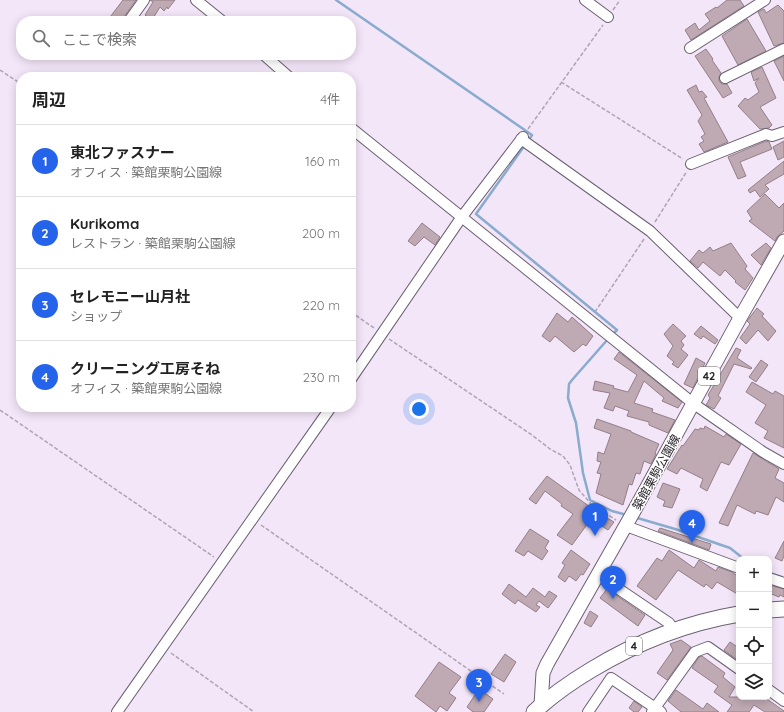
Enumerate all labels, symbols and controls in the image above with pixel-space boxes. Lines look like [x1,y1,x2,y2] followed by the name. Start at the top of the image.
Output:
[16,16,356,60] search box
[30,27,52,49] icon: search
[62,30,137,49] text: ここで検索
[32,89,66,110] text: 周辺
[320,91,340,107] text: 4件
[70,143,175,162] text: 東北ファスナー
[42,153,48,169] text: 1
[305,153,340,169] text: 160 m
[70,164,222,180] text: オフィス · 築館栗駒公園線
[70,214,139,233] text: Kurikoma
[41,225,49,241] text: 2
[302,225,340,241] text: 200 m
[70,235,236,251] text: レストラン · 築館栗駒公園線
[70,287,190,306] text: セレモニー山月社
[42,297,48,313] text: 3
[302,297,340,313] text: 220 m
[70,308,122,324] text: ショップ
[70,359,220,378] text: クリーニング工房そね
[698,367,720,385] road number: 42
[41,369,49,385] text: 4
[303,369,340,385] text: 230 m
[70,380,222,396] text: オフィス · 築館栗駒公園線
[409,399,429,419] your location
[629,432,683,512] street label: 築館栗駒公園線
[582,503,608,536] pin: 1
[679,510,705,543] pin: 4
[736,556,772,700] map controls
[736,556,772,592] button: +
[600,566,626,599] pin: 2
[736,592,772,628] button: −
[736,628,772,664] button: locate
[626,637,642,655] road number: 4
[736,664,772,700] button: layers
[466,669,492,702] pin: 3

